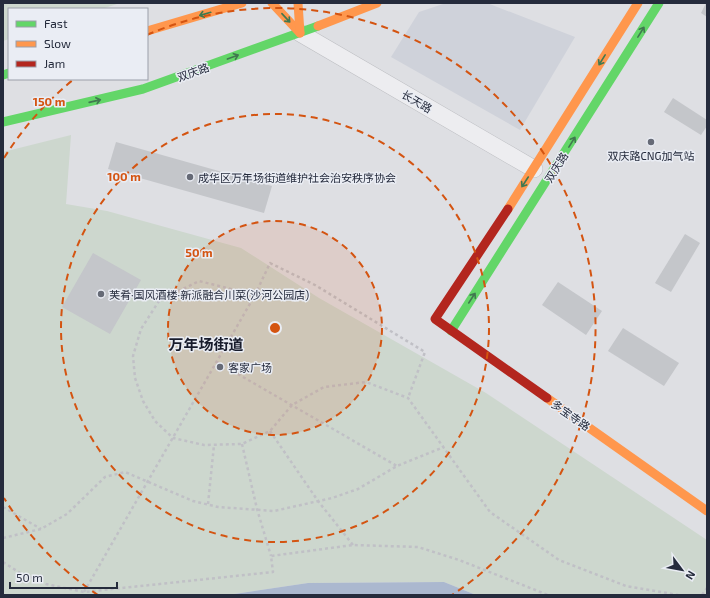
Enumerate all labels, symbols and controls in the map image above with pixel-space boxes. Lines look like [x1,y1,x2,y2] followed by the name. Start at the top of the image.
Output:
[8,8,148,80] legend
[199,11,212,18] one-way arrow
[281,13,290,23] one-way arrow
[44,16,68,30] text: Fast
[637,26,646,37] one-way arrow
[44,36,71,50] text: Slow
[226,53,238,61] one-way arrow
[598,54,606,65] one-way arrow
[44,56,65,70] text: Jam
[175,60,211,84] street label: 双庆路
[399,87,435,115] street label: 长天路
[33,94,65,108] text: 150 m
[89,96,102,104] one-way arrow
[568,136,576,147] one-way arrow
[646,137,656,147] marker: 双庆路CNG加气站
[608,149,694,162] place label: 双庆路CNG加气站
[542,150,570,184] street label: 双庆路
[107,169,141,183] text: 100 m
[198,171,396,184] place label: 成华区万年场街道维护社会治安秩序协会
[185,172,195,182] marker: 成华区万年场街道维护社会治安秩序协会
[521,176,529,187] one-way arrow
[185,245,213,259] text: 50 m
[109,288,309,301] place label: 芙肴·国风酒楼·新派融合川菜(沙河公园店)
[96,289,106,299] marker: 芙肴·国风酒楼·新派融合川菜(沙河公园店)
[468,293,476,304] one-way arrow
[268,321,282,335] centre of rings
[168,335,244,353] district label: 万年场街道
[228,361,272,374] place label: 客家广场
[215,362,225,372] marker: 客家广场
[549,397,593,433] street label: 多宝寺路
[662,550,702,590] north arrow
[10,564,117,590] scale bar
[683,569,699,582] text: N
[16,570,43,584] text: 50 m

